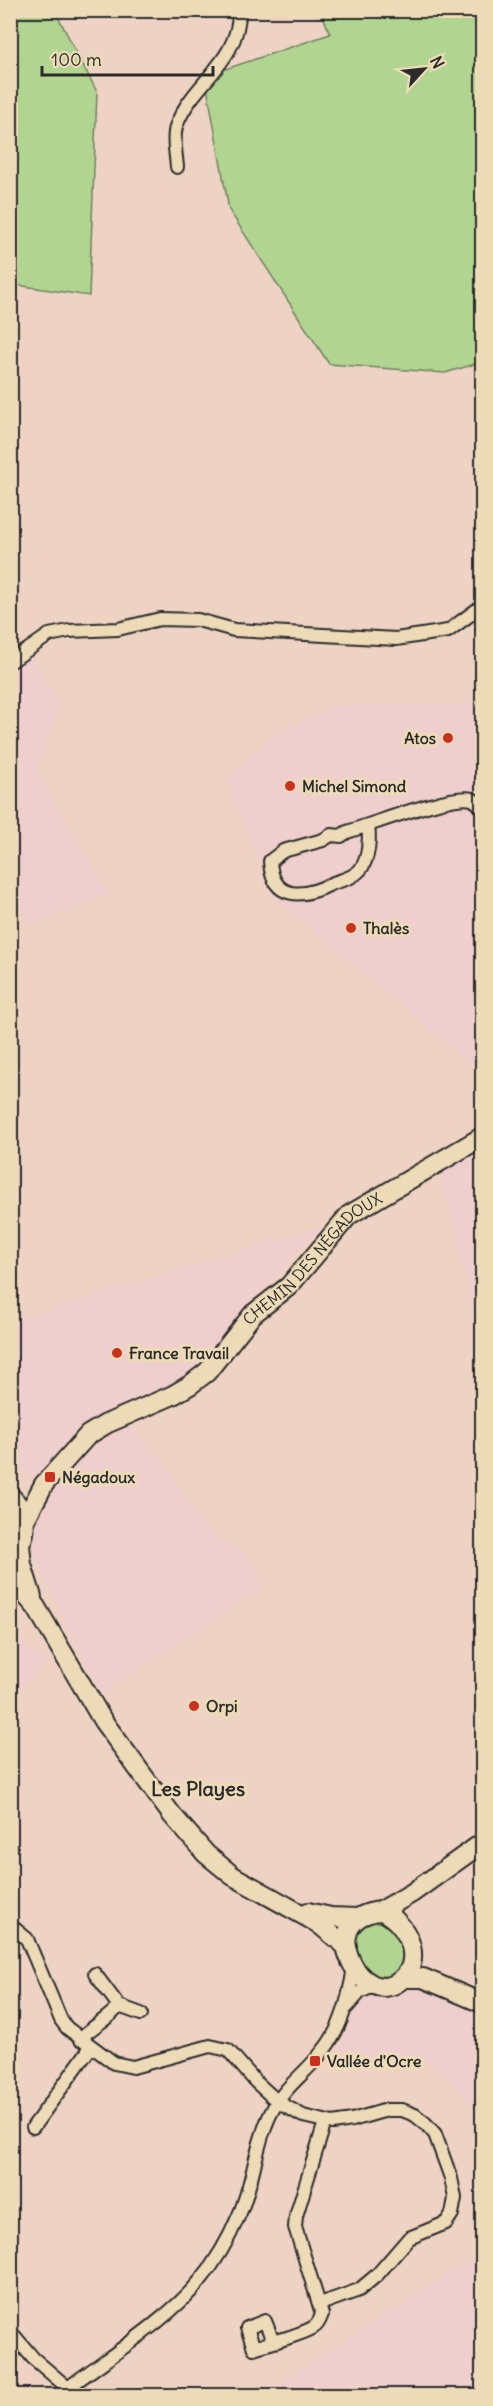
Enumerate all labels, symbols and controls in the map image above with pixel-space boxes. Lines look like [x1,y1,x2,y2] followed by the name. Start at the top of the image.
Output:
[42,39,213,77] scale bar
[394,39,454,99] north arrow
[51,48,102,71] text: 100 m
[426,53,449,72] text: N
[404,728,436,748] place label: Atos
[441,731,455,745] marker: Atos
[302,776,407,796] place label: Michel Simond
[283,779,297,793] marker: Michel Simond
[363,918,409,938] place label: Thalès
[344,921,358,935] marker: Thalès
[238,1188,386,1329] street label: CHEMIN DES NÉGADOUX
[129,1343,229,1363] place label: France Travail
[110,1346,124,1360] marker: France Travail
[62,1467,135,1488] place label: Négadoux
[43,1470,57,1484] marker: Négadoux
[206,1696,238,1717] place label: Orpi
[187,1699,201,1713] marker: Orpi
[151,1776,245,1801] district label: Les Playes
[327,2051,422,2071] place label: Vallée d'Ocre
[308,2054,322,2068] marker: Vallée d'Ocre

